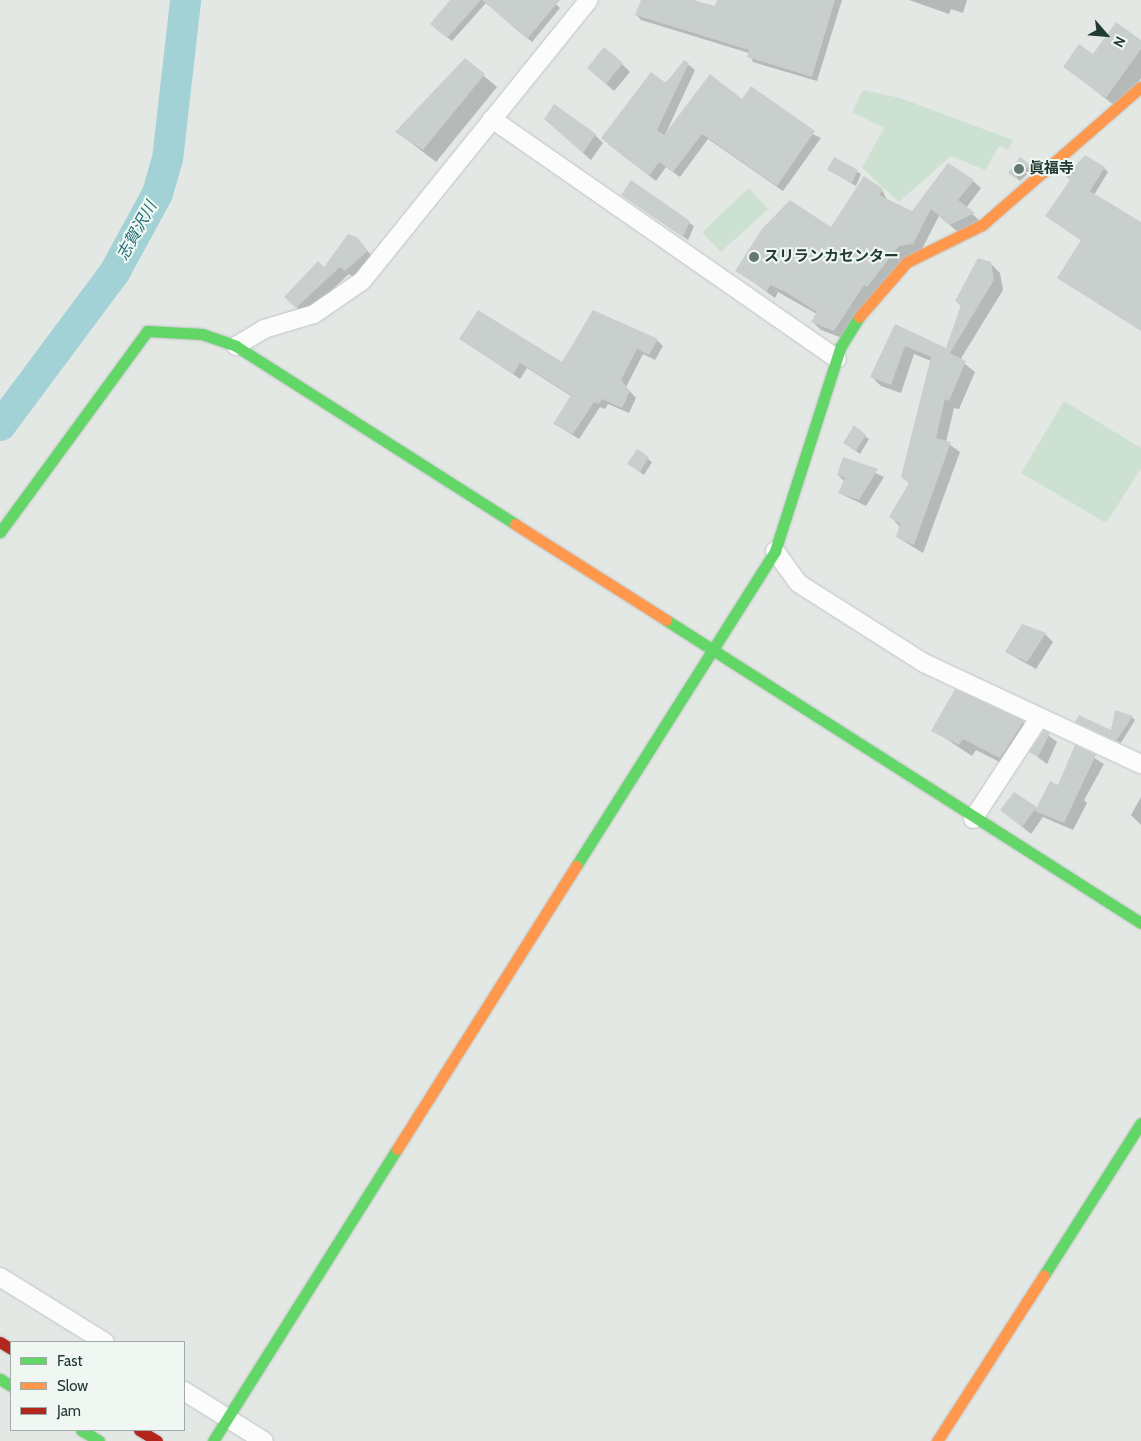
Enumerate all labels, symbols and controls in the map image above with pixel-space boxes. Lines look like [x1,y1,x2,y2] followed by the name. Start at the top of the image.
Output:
[1081,10,1131,60] north arrow
[1109,33,1130,50] text: N
[1029,160,1074,178] place label: 眞福寺
[1013,163,1025,175] marker: 眞福寺
[113,198,161,264] water label: 志賀沢川
[764,248,899,266] place label: スリランカセンター
[748,251,760,263] marker: スリランカセンター
[10,1341,185,1431] legend
[57,1352,82,1370] text: Fast
[57,1377,88,1395] text: Slow
[57,1402,81,1420] text: Jam

